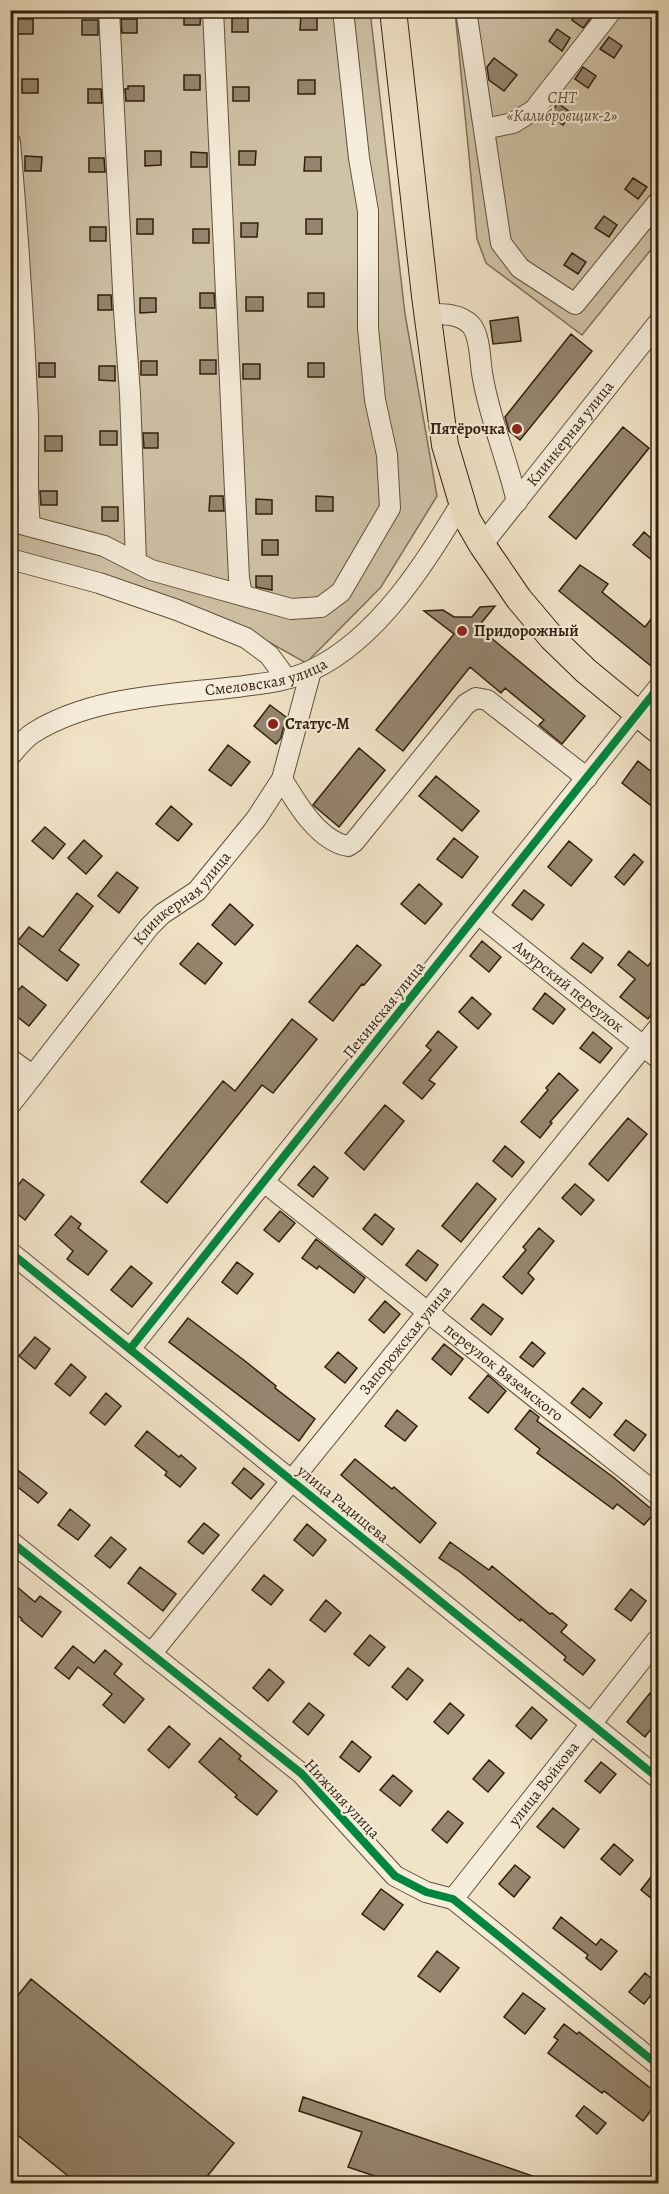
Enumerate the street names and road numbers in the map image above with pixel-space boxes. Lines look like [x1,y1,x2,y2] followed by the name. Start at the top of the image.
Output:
[522,376,619,491] street label: Клинкерная улица
[204,653,332,701] street label: Смеловская улица
[128,846,237,950] street label: Клинкерная улица
[508,935,629,1038] street label: Амурский переулок
[338,956,430,1063] street label: Пекинская улица
[354,1280,457,1399] street label: Запорожская улица
[439,1318,568,1427] street label: переулок Вяземского
[292,1459,394,1548] street label: улица Радищева
[503,1736,585,1831] street label: улица Войкова
[299,1754,385,1844] street label: Нижняя улица

